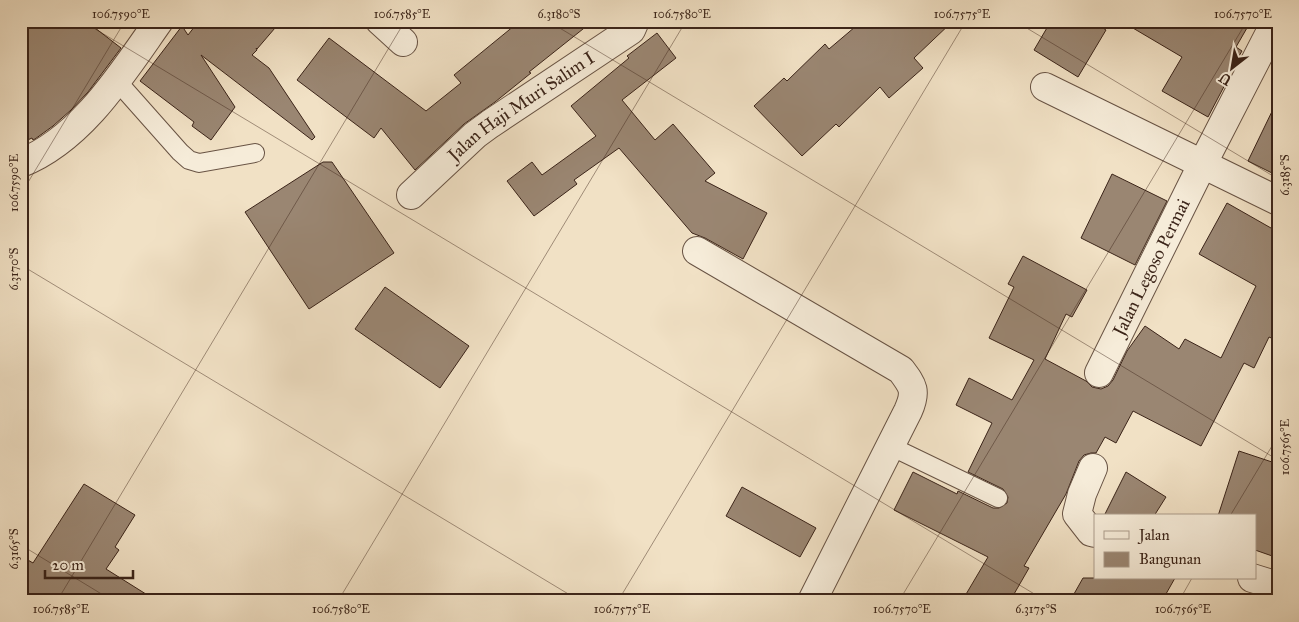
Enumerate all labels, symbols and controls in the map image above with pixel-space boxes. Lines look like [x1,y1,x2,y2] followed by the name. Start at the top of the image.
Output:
[92,7,150,21] text: 106.7590°E
[374,7,431,21] text: 106.7585°E
[538,7,580,21] text: 6.3180°S
[653,7,711,21] text: 106.7580°E
[934,7,991,21] text: 106.7575°E
[1214,7,1272,21] text: 106.7570°E
[1206,42,1256,92] north arrow
[442,46,599,168] street label: Jalan Haji Muri Salim I
[1216,68,1235,89] text: U
[7,154,21,212] text: 106.7590°E
[1278,154,1292,196] text: 6.3185°S
[1107,195,1195,342] street label: Jalan Legoso Permai
[7,247,21,290] text: 6.3170°S
[1278,418,1292,475] text: 106.7565°E
[1094,514,1256,580] legend
[1137,526,1170,545] text: Jalan
[7,528,21,570] text: 6.3165°S
[45,547,132,579] scale bar
[1139,550,1201,568] text: Bangunan
[52,556,84,574] text: 20 m
[33,602,90,616] text: 106.7585°E
[312,602,370,616] text: 106.7580°E
[594,602,651,616] text: 106.7575°E
[873,602,931,616] text: 106.7570°E
[1015,602,1057,616] text: 6.3175°S
[1155,602,1212,616] text: 106.7565°E

